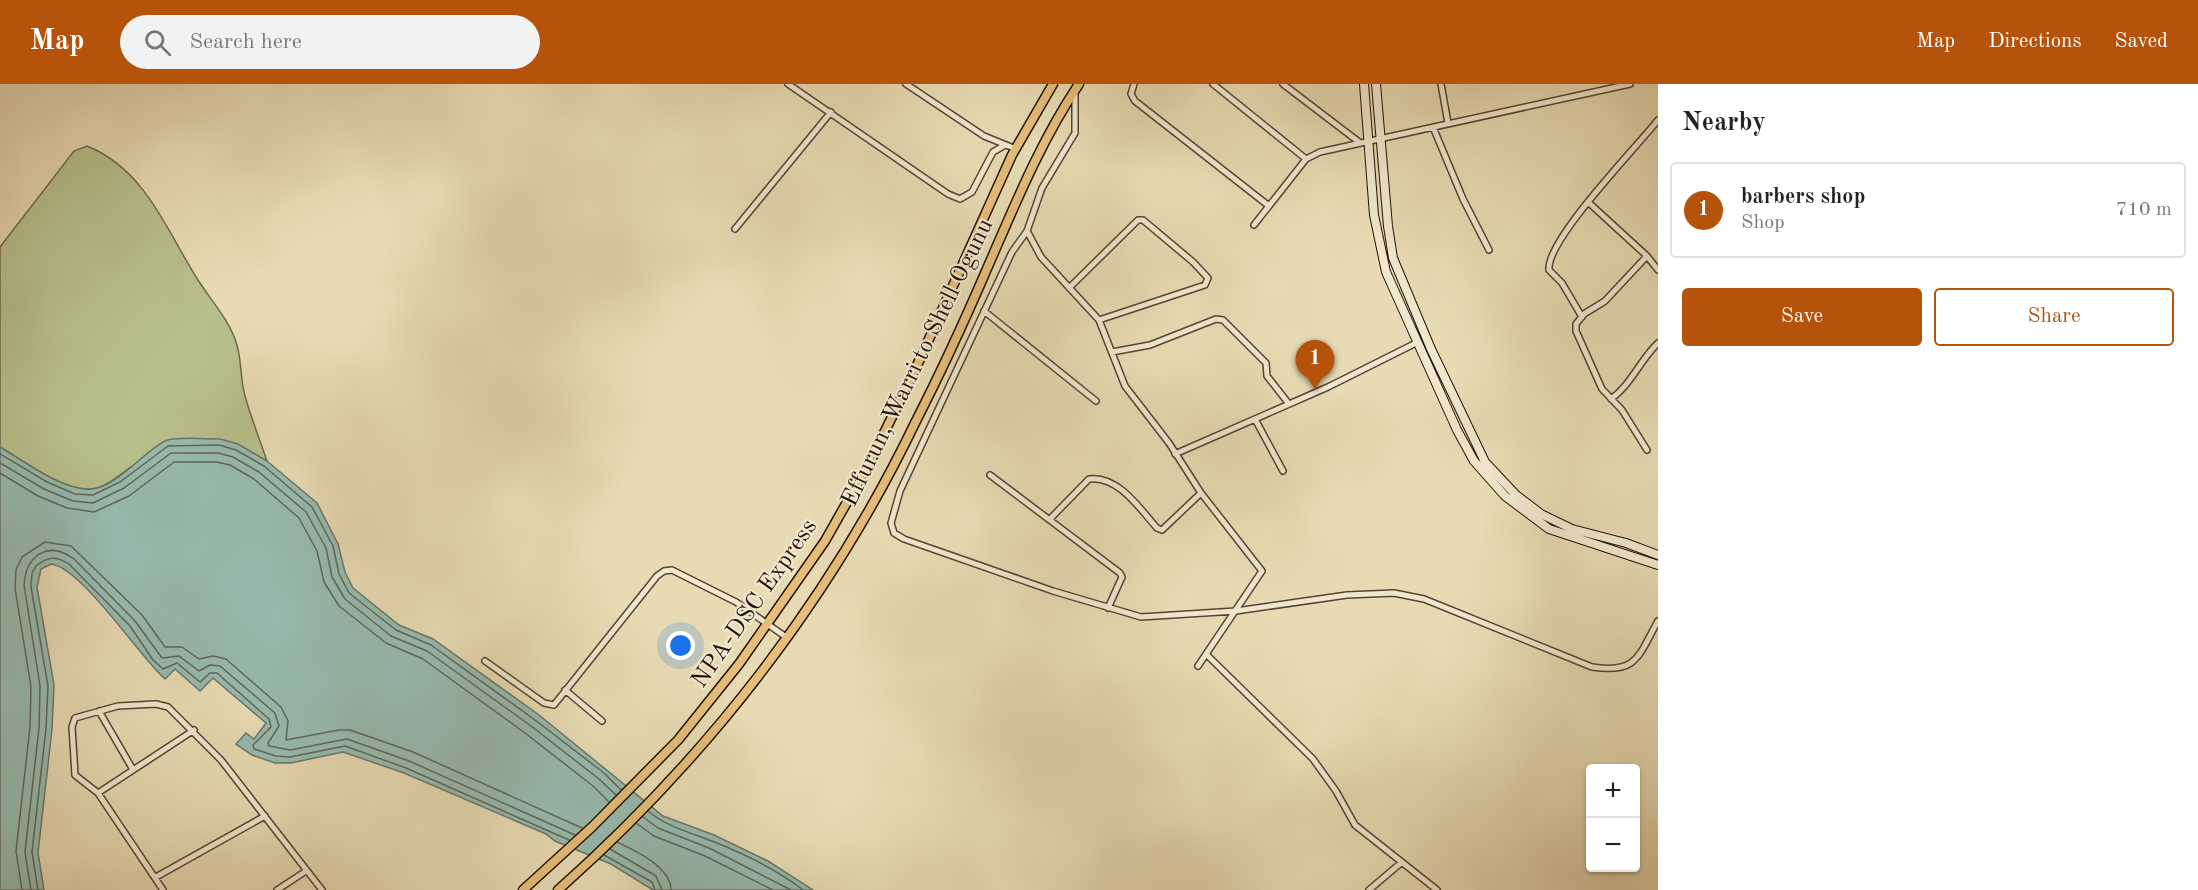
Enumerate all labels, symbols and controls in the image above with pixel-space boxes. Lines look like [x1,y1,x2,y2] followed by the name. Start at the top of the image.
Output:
[120,15,540,69] search box
[141,26,174,59] icon: search
[30,28,84,56] text: Map
[189,31,302,53] text: Search here
[1916,31,1955,52] text: Map
[1988,31,2082,52] text: Directions
[2115,31,2168,52] text: Saved
[1682,110,1766,136] text: Nearby
[1741,186,1865,208] text: barbers shop
[1698,200,1709,220] text: 1
[2116,200,2172,220] text: 710 m
[1741,213,1785,233] text: Shop
[838,215,998,511] street label: Effurun, Warri to Shell Ogunu
[1682,288,1922,346] button: Save
[1934,288,2174,346] button: Share
[1296,340,1334,390] pin: 1
[688,515,822,693] street label: NPA-DSC Express
[666,631,695,660] your location
[1586,764,1640,872] map controls
[1586,764,1640,818] button: +
[1586,818,1640,872] button: −

